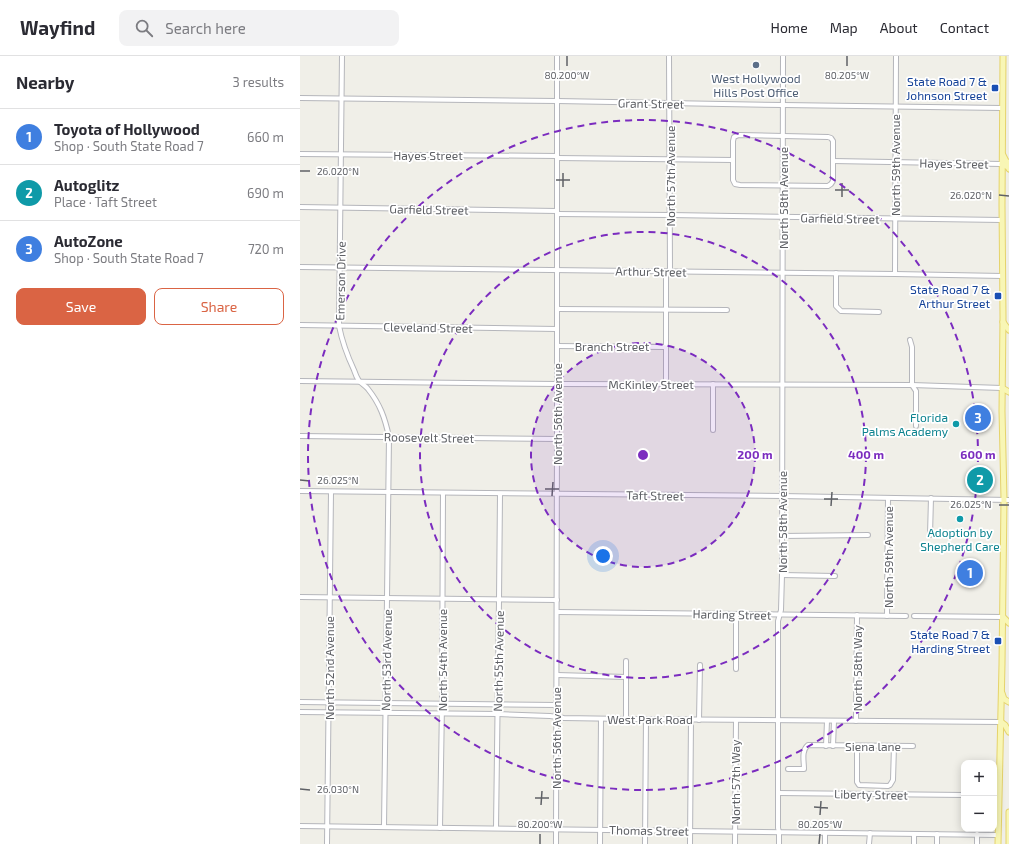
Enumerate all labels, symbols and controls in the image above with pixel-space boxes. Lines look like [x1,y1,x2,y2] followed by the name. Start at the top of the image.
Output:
[119,10,399,46] search box
[20,16,95,39] text: Wayfind
[133,17,155,39] icon: search
[165,19,246,37] text: Search here
[771,19,808,36] text: Home
[830,19,858,36] text: Map
[880,19,918,36] text: About
[940,19,989,36] text: Contact
[751,60,761,70] marker: West Hollywood Hills Post Office
[544,69,590,81] text: 80.200°W
[825,69,870,81] text: 80.205°W
[711,71,801,99] place label: West Hollywood Hills Post Office
[16,72,74,92] text: Nearby
[233,74,284,90] text: 3 results
[906,74,987,102] place label: State Road 7 & Johnson Street
[990,83,1000,93] marker: State Road 7 & Johnson Street
[618,95,685,111] street label: Grant Street
[888,114,902,216] street label: North 59th Avenue
[54,120,200,138] text: Toyota of Hollywood
[663,125,677,227] street label: North 57th Avenue
[26,129,32,145] text: 1
[247,129,284,145] text: 660 m
[54,138,204,154] text: Shop · South State Road 7
[776,147,790,249] street label: North 58th Avenue
[393,148,463,162] street label: Hayes Street
[919,155,989,171] street label: Hayes Street
[317,165,359,177] text: 26.020°N
[54,176,120,194] text: Autoglitz
[25,185,33,201] text: 2
[247,185,284,201] text: 690 m
[950,189,992,201] text: 26.020°N
[54,194,157,210] text: Place · Taft Street
[389,201,469,217] street label: Garfield Street
[800,210,880,226] street label: Garfield Street
[54,232,123,250] text: AutoZone
[25,241,33,257] text: 3
[248,241,284,257] text: 720 m
[332,241,348,321] street label: Emerson Drive
[54,250,204,266] text: Shop · South State Road 7
[615,263,687,279] street label: Arthur Street
[910,282,990,310] place label: State Road 7 & Arthur Street
[16,288,146,325] button: Save
[154,288,284,325] button: Share
[993,291,1003,301] marker: State Road 7 & Arthur Street
[383,319,473,335] street label: Cleveland Street
[575,339,650,353] street label: Branch Street
[550,363,564,465] street label: North 56th Avenue
[608,377,694,391] street label: McKinley Street
[965,403,991,433] pin: 3
[862,410,949,438] place label: Florida Palms Academy
[951,419,961,429] marker: Florida Palms Academy
[384,429,475,445] street label: Roosevelt Street
[737,447,773,461] text: 200 m
[848,447,884,461] text: 400 m
[960,447,996,461] text: 600 m
[636,448,650,462] centre of rings
[967,465,993,495] pin: 2
[775,471,789,573] street label: North 58th Avenue
[317,474,359,486] text: 26.025°N
[626,487,684,503] street label: Taft Street
[950,498,992,510] text: 26.025°N
[881,506,895,608] street label: North 59th Avenue
[955,514,965,524] marker: Adoption by Shepherd Care
[920,525,1000,553] place label: Adoption by Shepherd Care
[593,546,613,566] your location
[957,558,983,588] pin: 1
[692,606,772,622] street label: Harding Street
[378,609,394,711] street label: North 53rd Avenue
[435,609,449,711] street label: North 54th Avenue
[490,610,506,712] street label: North 55th Avenue
[322,616,336,720] street label: North 52nd Avenue
[850,624,864,711] street label: North 58th Way
[910,627,990,655] place label: State Road 7 & Harding Street
[993,636,1003,646] marker: State Road 7 & Harding Street
[549,687,563,789] street label: North 56th Avenue
[607,712,693,726] street label: West Park Road
[728,739,742,825] street label: North 57th Way
[845,739,901,753] street label: Siena lane
[961,760,997,832] map controls
[961,760,997,796] button: +
[317,783,359,795] text: 26.030°N
[834,786,909,802] street label: Liberty Street
[961,796,997,832] button: −
[517,818,563,830] text: 80.200°W
[798,818,843,830] text: 80.205°W
[609,822,690,838] street label: Thomas Street

